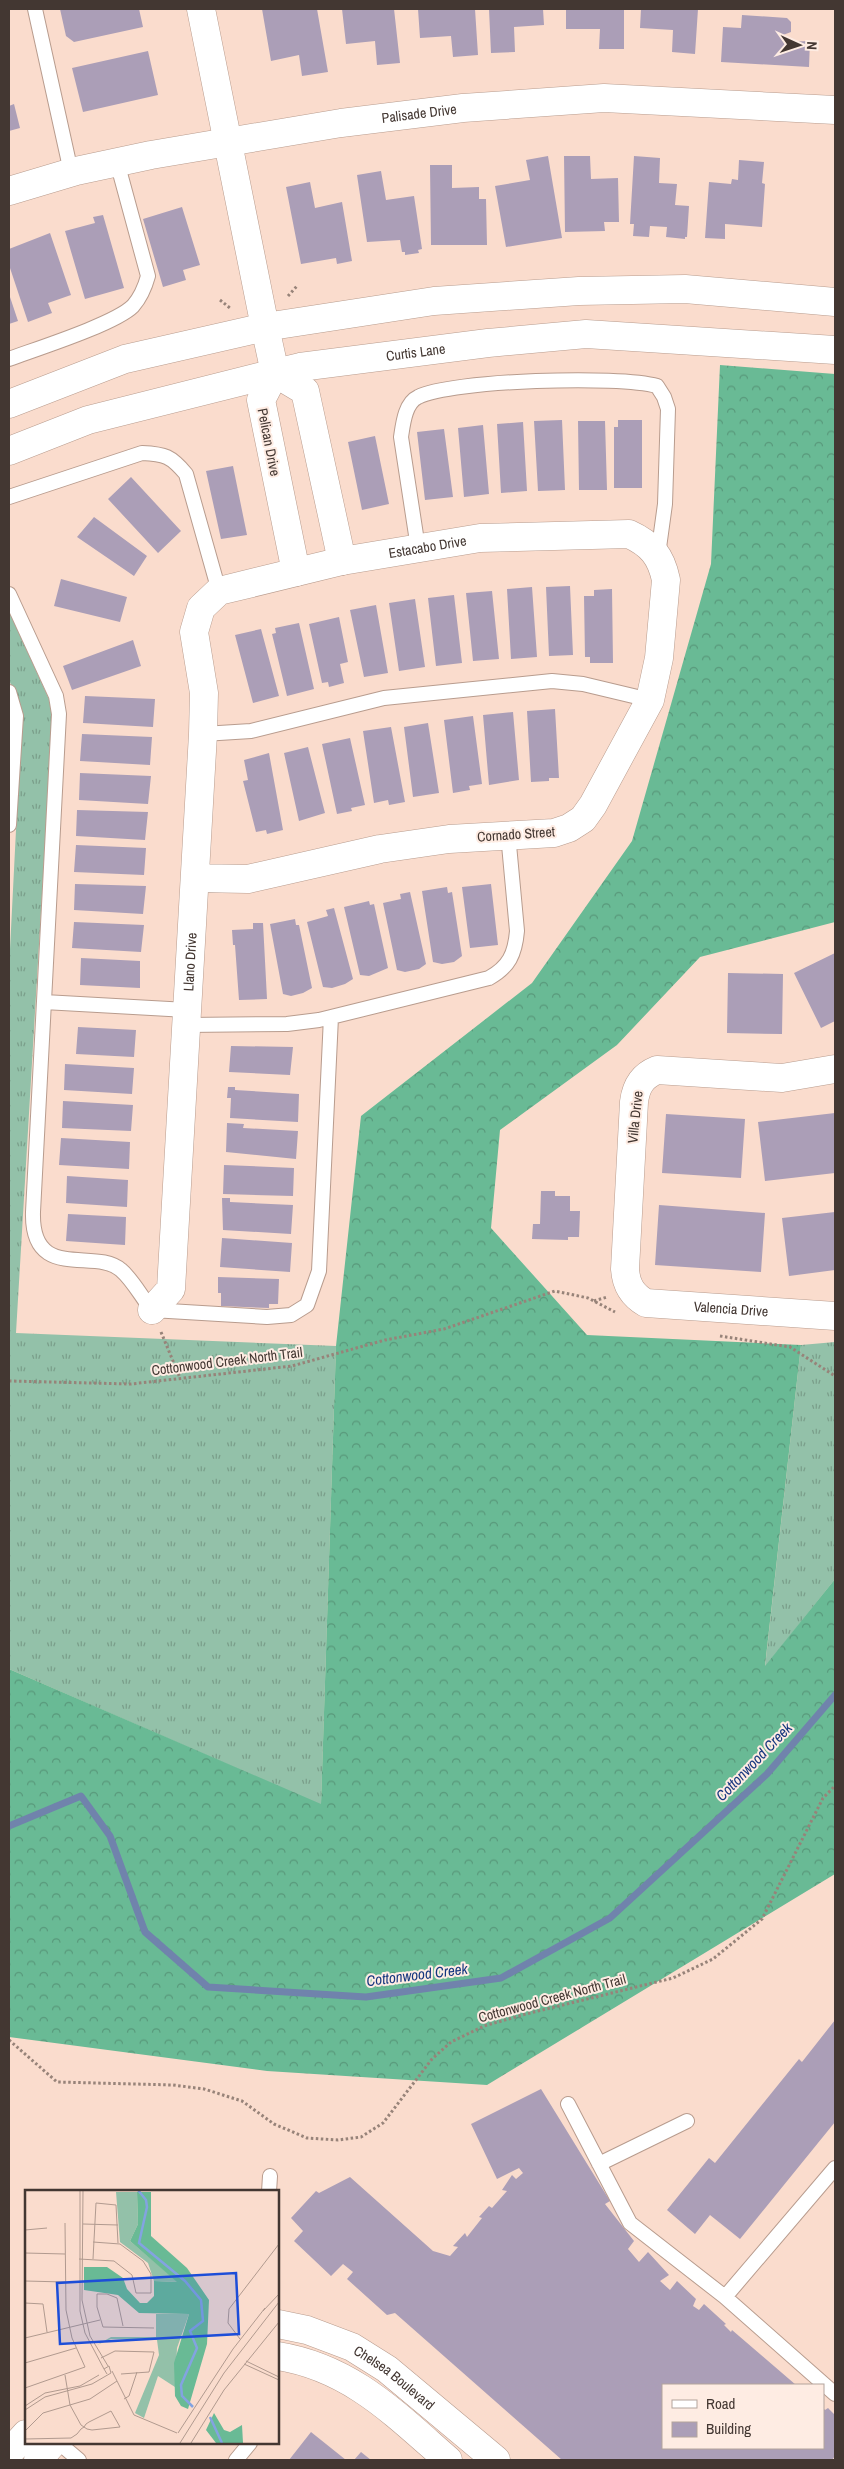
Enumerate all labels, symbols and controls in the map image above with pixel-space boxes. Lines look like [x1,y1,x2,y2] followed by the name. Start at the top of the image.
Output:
[774,20,824,70] north arrow
[803,41,821,50] text: N
[381,100,458,127] street label: Palisade Drive
[385,340,446,365] street label: Curtis Lane
[254,406,284,478] street label: Pelican Drive
[387,531,468,562] street label: Estacabo Drive
[477,822,555,846] street label: Cornado Street
[179,932,201,992] street label: Llano Drive
[623,1090,647,1144] street label: Villa Drive
[693,1297,769,1320] street label: Valencia Drive
[151,1343,303,1379] street label: Cottonwood Creek North Trail
[711,1717,797,1806] water label: Cottonwood Creek
[365,1958,470,1991] water label: Cottonwood Creek
[476,1970,628,2026] street label: Cottonwood Creek North Trail
[25,2190,279,2444] inset map
[350,2341,438,2414] street label: Chelsea Boulevard
[662,2384,824,2449] legend
[706,2393,735,2414] text: Road
[706,2418,751,2439] text: Building

